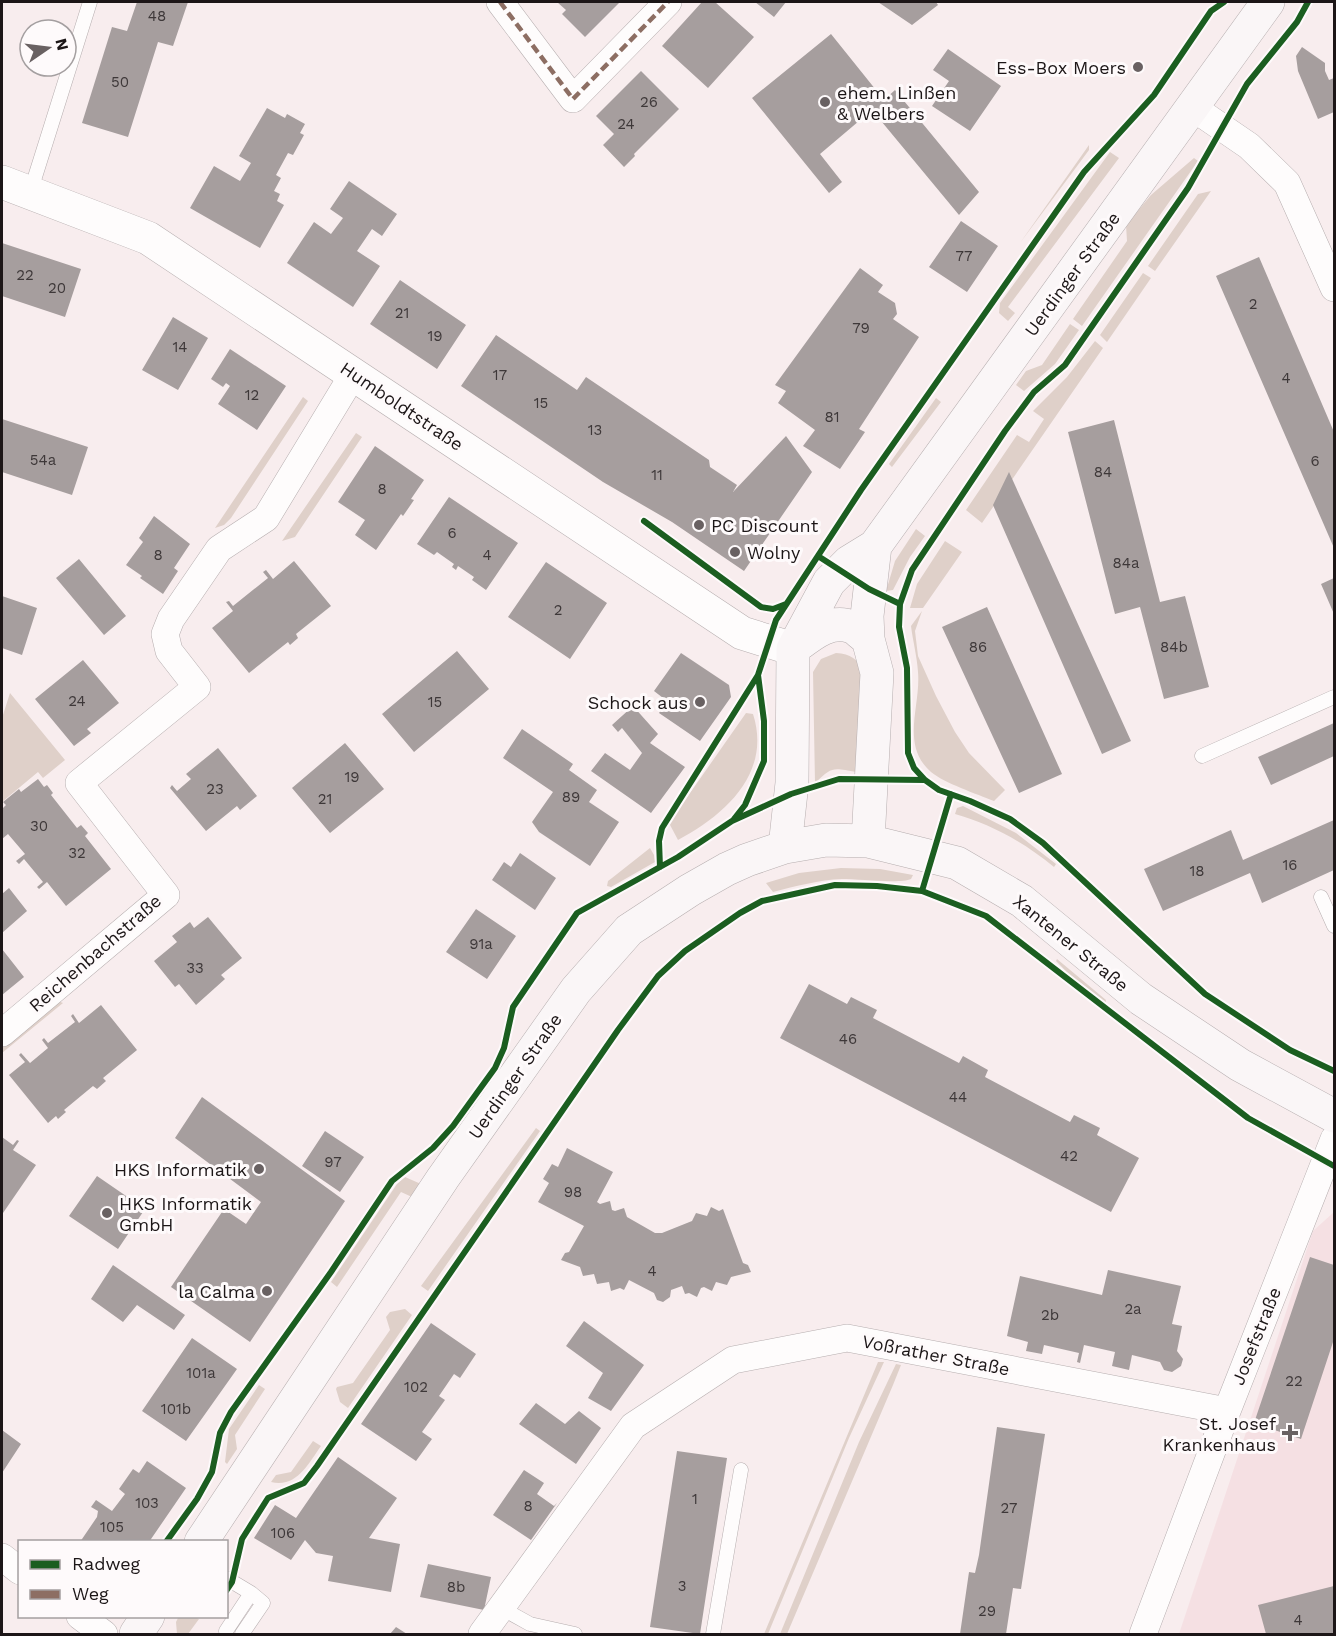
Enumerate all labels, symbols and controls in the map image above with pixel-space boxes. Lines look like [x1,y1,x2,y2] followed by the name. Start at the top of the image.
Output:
[148,7,166,25] house number: 48
[18,18,78,78] north arrow
[51,36,73,53] text: N
[996,57,1126,78] place label: Ess-Box Moers
[1131,60,1145,74] marker: Ess-Box Moers
[111,73,129,91] house number: 50
[837,82,956,124] place label: ehem. Linßen & Welbers
[640,93,658,111] house number: 26
[818,95,832,109] marker: ehem. Linßen & Welbers
[617,115,635,133] house number: 24
[1020,208,1124,340] street label: Uerdinger Straße
[956,247,972,265] house number: 77
[16,266,34,284] house number: 22
[48,279,66,297] house number: 20
[1249,295,1257,313] house number: 2
[395,304,409,322] house number: 21
[852,319,870,337] house number: 79
[427,327,443,345] house number: 19
[172,338,188,356] house number: 14
[337,357,467,455] street label: Humboldtstraße
[493,366,507,384] house number: 17
[1281,369,1291,387] house number: 4
[245,386,259,404] house number: 12
[534,394,548,412] house number: 15
[824,408,840,426] house number: 81
[588,421,602,439] house number: 13
[30,451,57,469] house number: 54a
[1310,452,1320,470] house number: 6
[1094,463,1112,481] house number: 84
[651,466,663,484] house number: 11
[377,480,387,498] house number: 8
[711,515,819,536] place label: PC Discount
[692,518,706,532] marker: PC Discount
[447,524,457,542] house number: 6
[747,542,801,563] place label: Wolny
[728,545,742,559] marker: Wolny
[153,546,163,564] house number: 8
[482,546,492,564] house number: 4
[1113,554,1140,572] house number: 84a
[554,601,562,619] house number: 2
[969,638,987,656] house number: 86
[1160,638,1188,656] house number: 84b
[68,692,86,710] house number: 24
[588,692,688,713] place label: Schock aus
[428,693,442,711] house number: 15
[693,695,707,709] marker: Schock aus
[344,768,360,786] house number: 19
[206,780,224,798] house number: 23
[562,788,580,806] house number: 89
[318,790,332,808] house number: 21
[30,817,48,835] house number: 30
[68,844,86,862] house number: 32
[1283,856,1297,874] house number: 16
[1189,862,1205,880] house number: 18
[25,890,165,1016] street label: Reichenbachstraße
[1009,890,1133,996] street label: Xantener Straße
[469,935,493,953] house number: 91a
[186,959,204,977] house number: 33
[464,1009,566,1143] street label: Uerdinger Straße
[839,1030,857,1048] house number: 46
[949,1088,967,1106] house number: 44
[1060,1147,1078,1165] house number: 42
[324,1153,342,1171] house number: 97
[114,1159,247,1180] place label: HKS Informatik
[252,1162,266,1176] marker: HKS Informatik
[564,1183,582,1201] house number: 98
[119,1193,252,1235] place label: HKS Informatik GmbH
[100,1206,114,1220] marker: HKS Informatik GmbH
[647,1262,657,1280] house number: 4
[178,1281,255,1302] place label: la Calma
[260,1284,274,1298] marker: la Calma
[1227,1284,1285,1388] street label: Josefstraße
[1124,1300,1142,1318] house number: 2a
[1041,1306,1059,1324] house number: 2b
[861,1330,1011,1380] street label: Voßrather Straße
[186,1364,216,1382] house number: 101a
[1285,1372,1303,1390] house number: 22
[404,1378,428,1396] house number: 102
[161,1400,191,1418] house number: 101b
[1162,1413,1276,1455] place label: St. Josef Krankenhaus
[1281,1424,1299,1442] marker: St. Josef Krankenhaus
[692,1490,698,1508] house number: 1
[135,1494,159,1512] house number: 103
[523,1497,533,1515] house number: 8
[1001,1499,1017,1517] house number: 27
[100,1518,124,1536] house number: 105
[271,1524,295,1542] house number: 106
[18,1540,228,1618] legend
[72,1553,141,1574] text: Radweg
[678,1577,686,1595] house number: 3
[447,1578,465,1596] house number: 8b
[72,1583,109,1604] text: Weg
[978,1602,996,1620] house number: 29
[1293,1611,1303,1629] house number: 4

